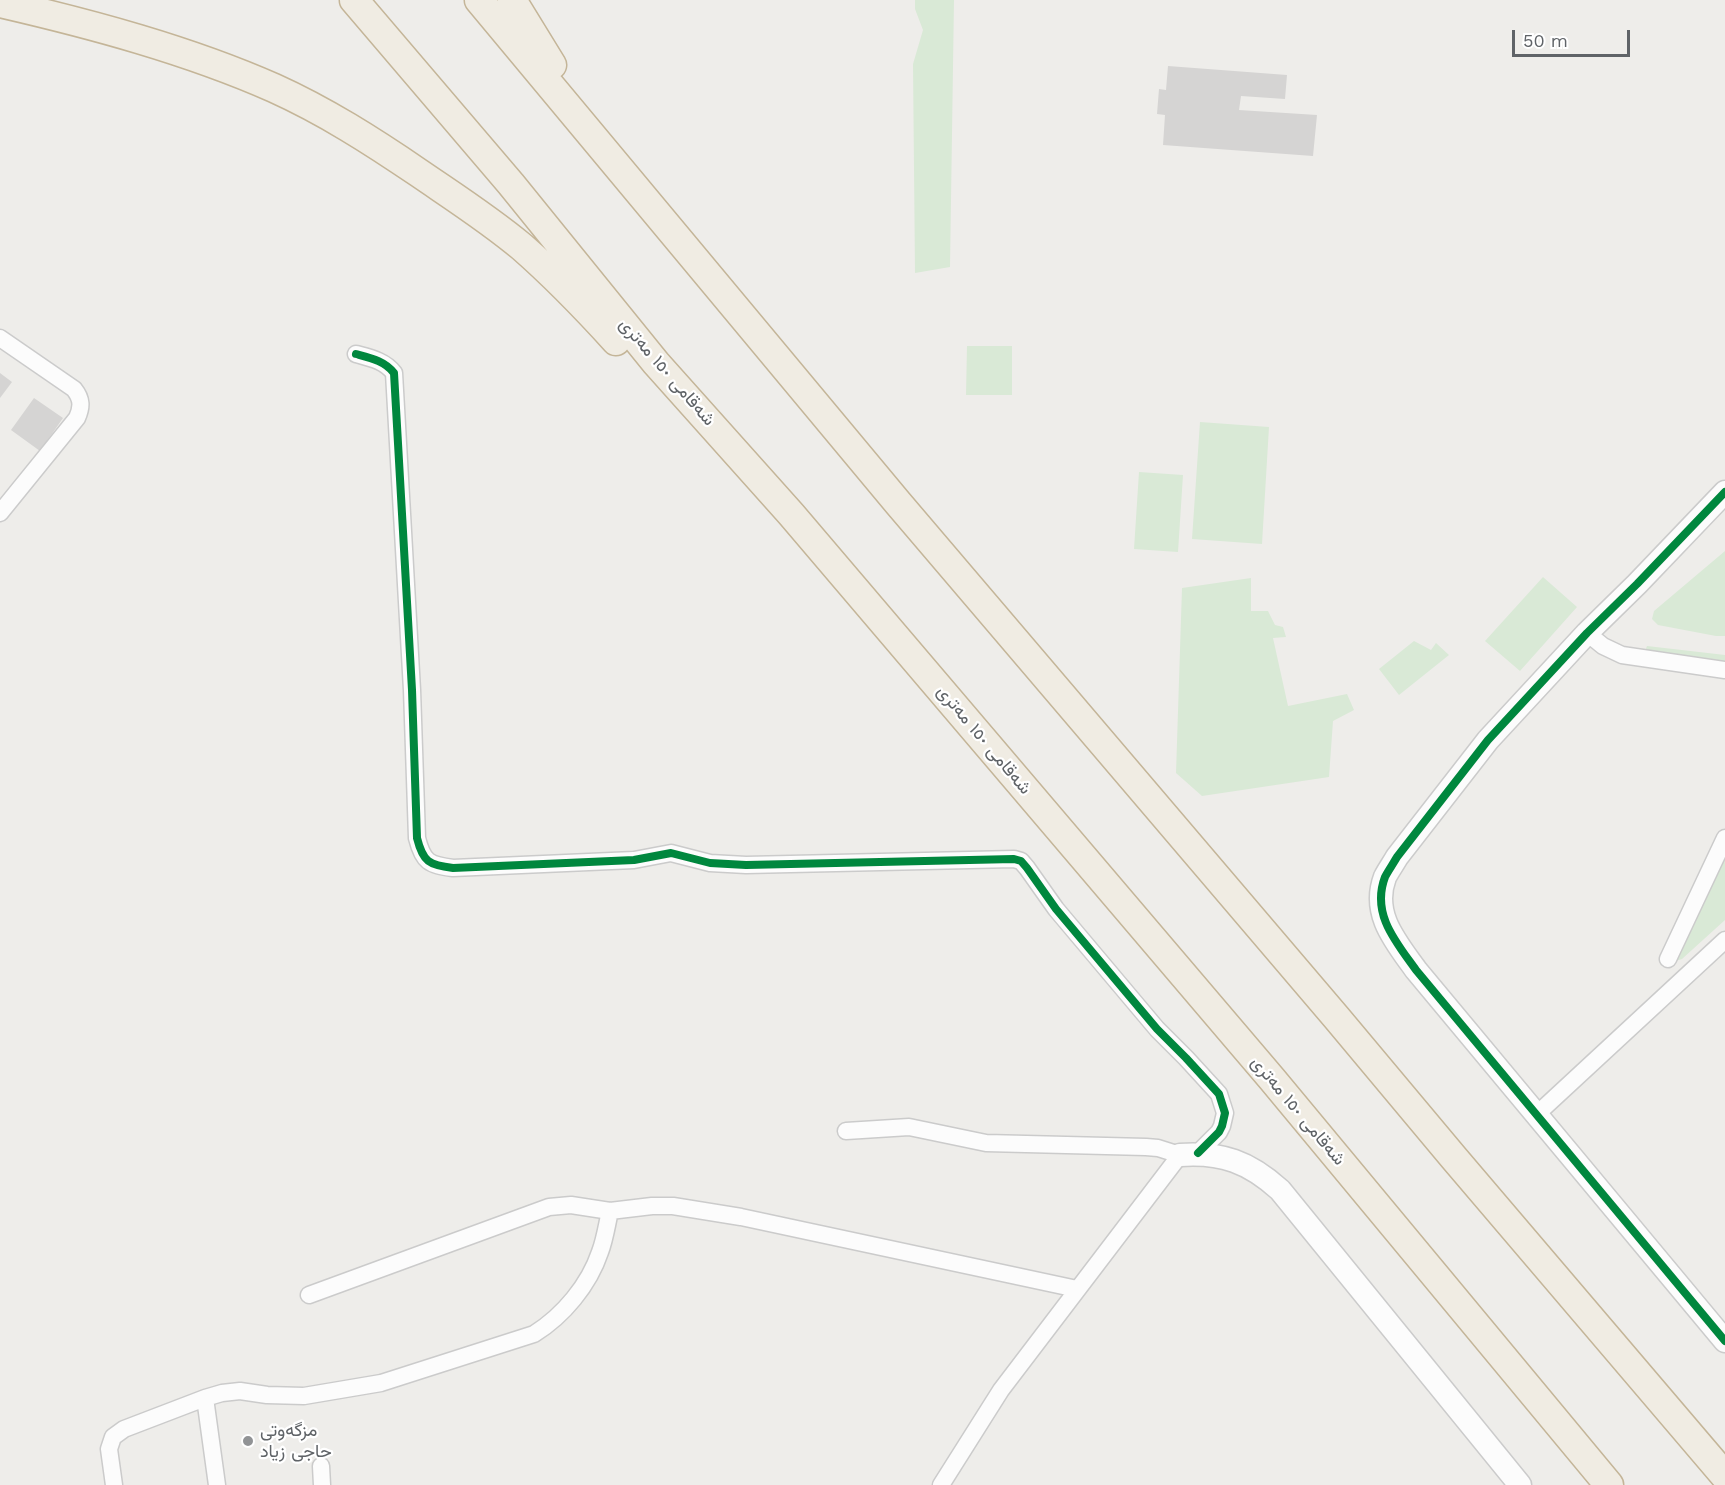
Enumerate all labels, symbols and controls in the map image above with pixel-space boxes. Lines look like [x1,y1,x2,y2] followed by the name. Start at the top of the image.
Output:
[1515,18,1634,56] scale bar
[1523,30,1568,51] text: 50 m
[614,314,720,430] street label: شەقامی ١٥٠ مەتری
[932,681,1036,799] street label: شەقامی ١٥٠ مەتری
[1246,1052,1350,1170] street label: شەقامی ١٥٠ مەتری
[260,1420,332,1462] place label: مزگەوتی حاجی زیاد
[241,1434,255,1448] marker: مزگەوتی حاجی زیاد

